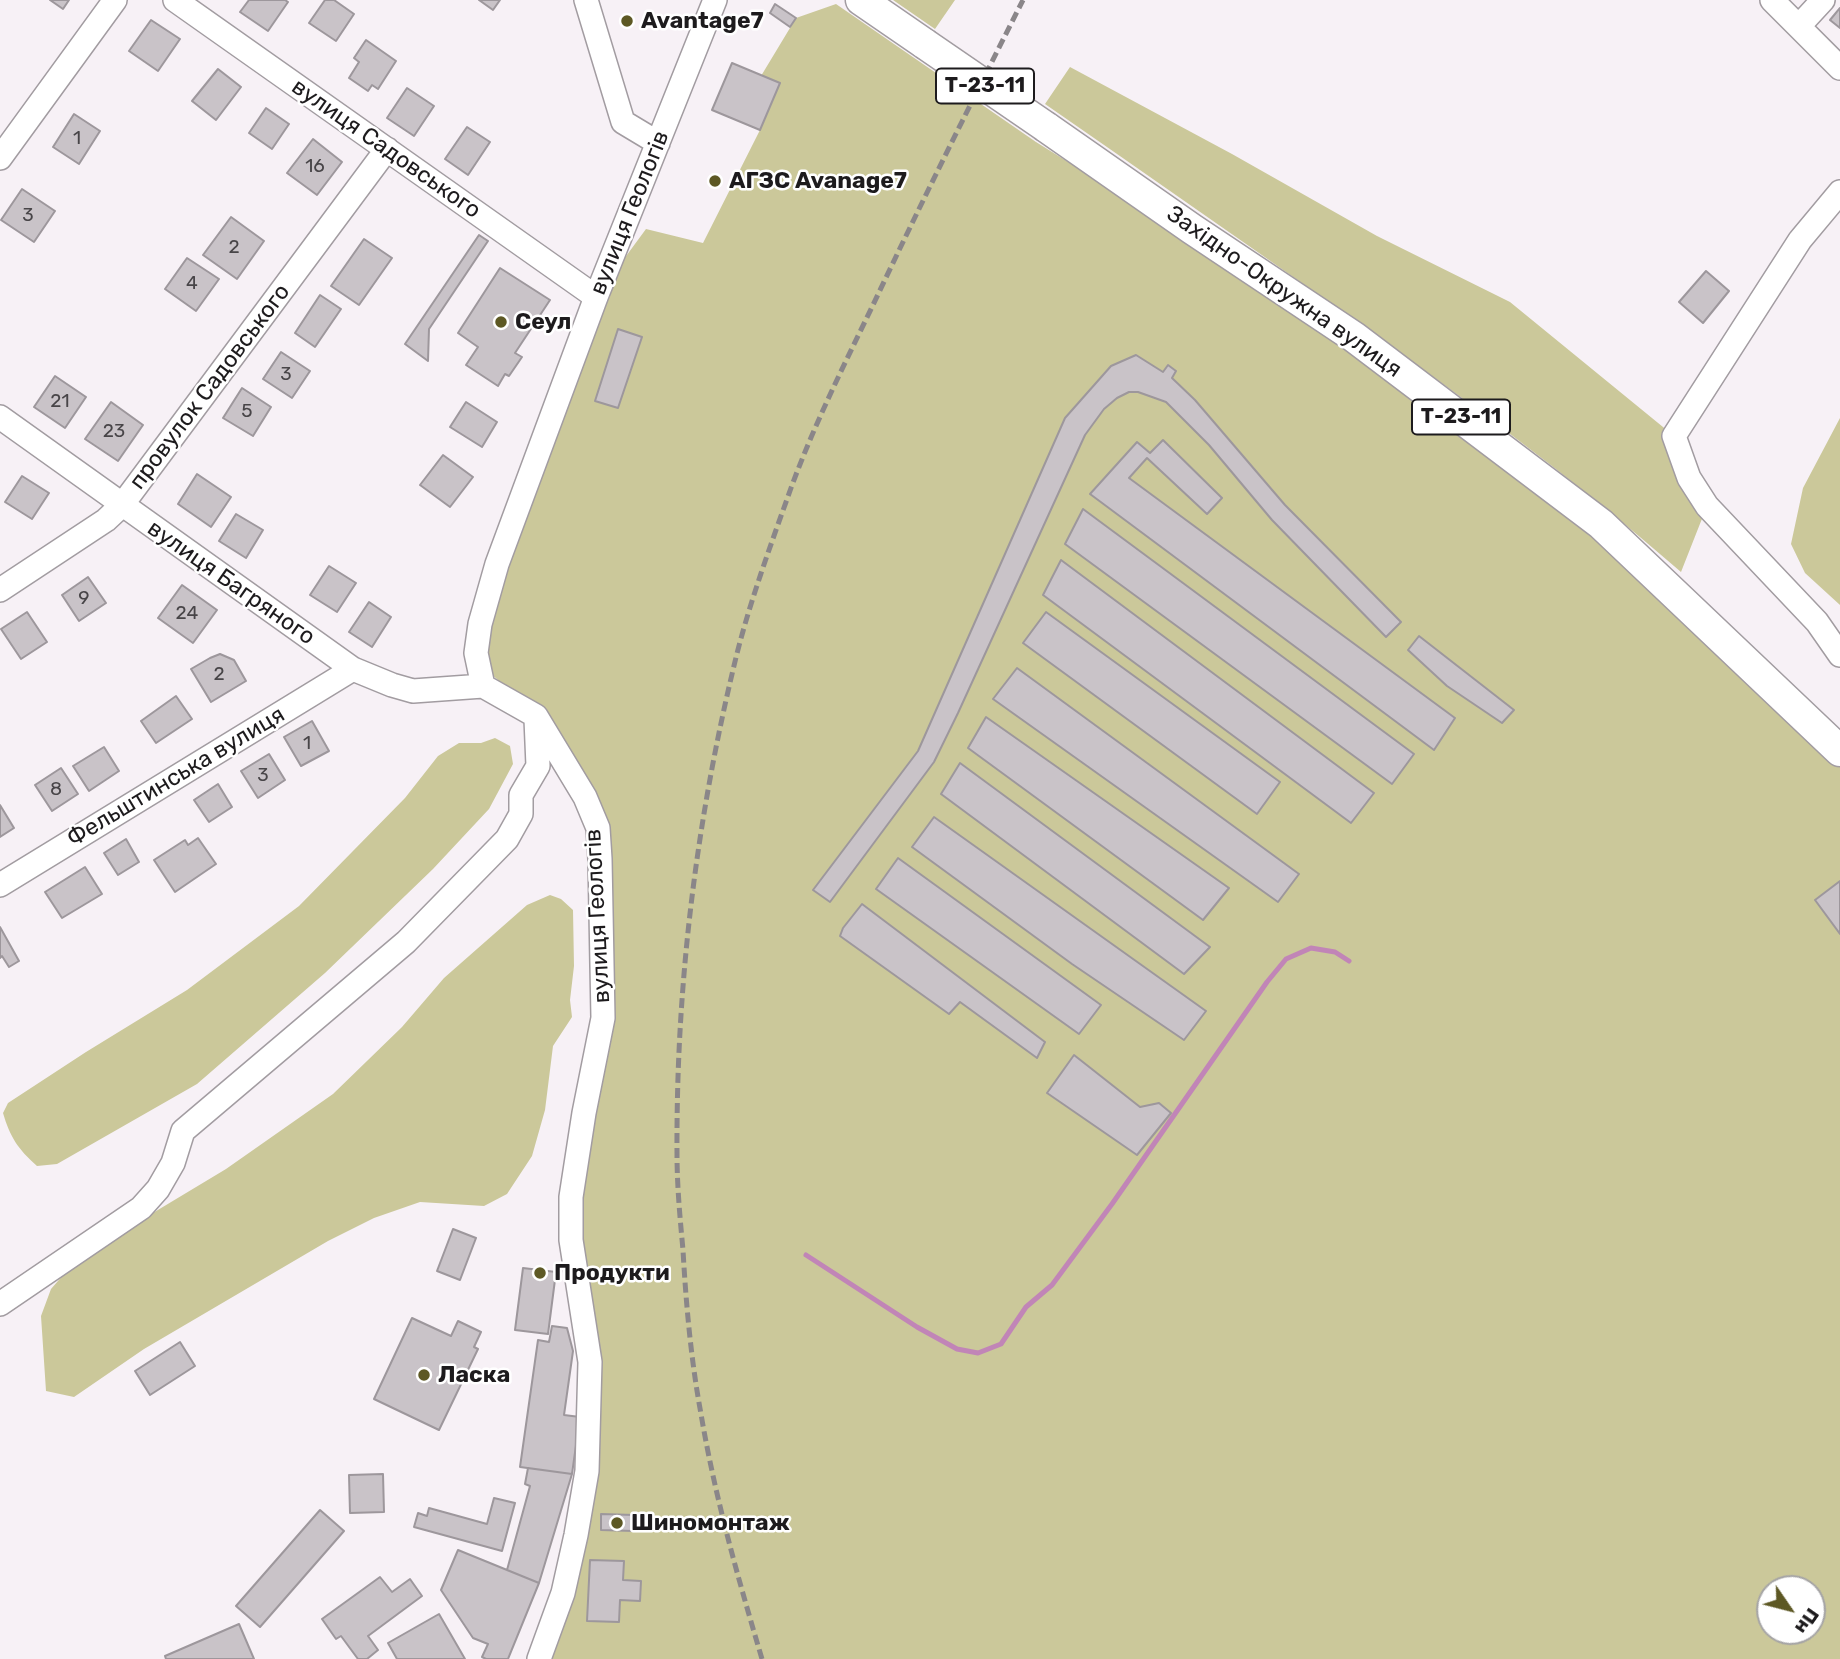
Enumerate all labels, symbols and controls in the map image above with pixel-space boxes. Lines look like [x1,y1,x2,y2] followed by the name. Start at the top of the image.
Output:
[641,7,764,35] place label: Avantage7
[619,13,635,29] marker: Avantage7
[936,68,1034,104] road number: Т-23-11
[286,73,486,225] street label: вулиця Садовського
[585,127,675,299] street label: вулиця Геологів
[73,128,81,150] house number: 1
[305,156,325,178] house number: 16
[729,167,907,195] place label: АГЗС Avanage7
[707,173,723,189] marker: АГЗС Avanage7
[1161,200,1407,384] street label: Західно-Окружна вулиця
[22,205,34,227] house number: 3
[228,237,240,259] house number: 2
[186,273,198,295] house number: 4
[124,279,296,495] street label: провулок Садовського
[515,308,571,336] place label: Сеул
[493,314,509,330] marker: Сеул
[280,364,292,386] house number: 3
[50,391,70,413] house number: 21
[1412,400,1510,434] road number: Т-23-11
[241,401,253,423] house number: 5
[103,421,125,443] house number: 23
[142,515,320,651] street label: вулиця Багряного
[78,588,90,610] house number: 9
[176,603,198,625] house number: 24
[213,664,225,686] house number: 2
[62,701,290,853] street label: Фельштинська вулиця
[303,733,311,755] house number: 1
[257,765,269,787] house number: 3
[50,779,62,801] house number: 8
[580,828,616,1004] street label: вулиця Геологів
[554,1259,670,1287] place label: Продукти
[532,1265,548,1281] marker: Продукти
[438,1361,510,1389] place label: Ласка
[416,1367,432,1383] marker: Ласка
[631,1509,790,1537] place label: Шиномонтаж
[609,1515,625,1531] marker: Шиномонтаж
[1756,1575,1826,1645] north arrow
[1790,1604,1824,1639] text: Пн

